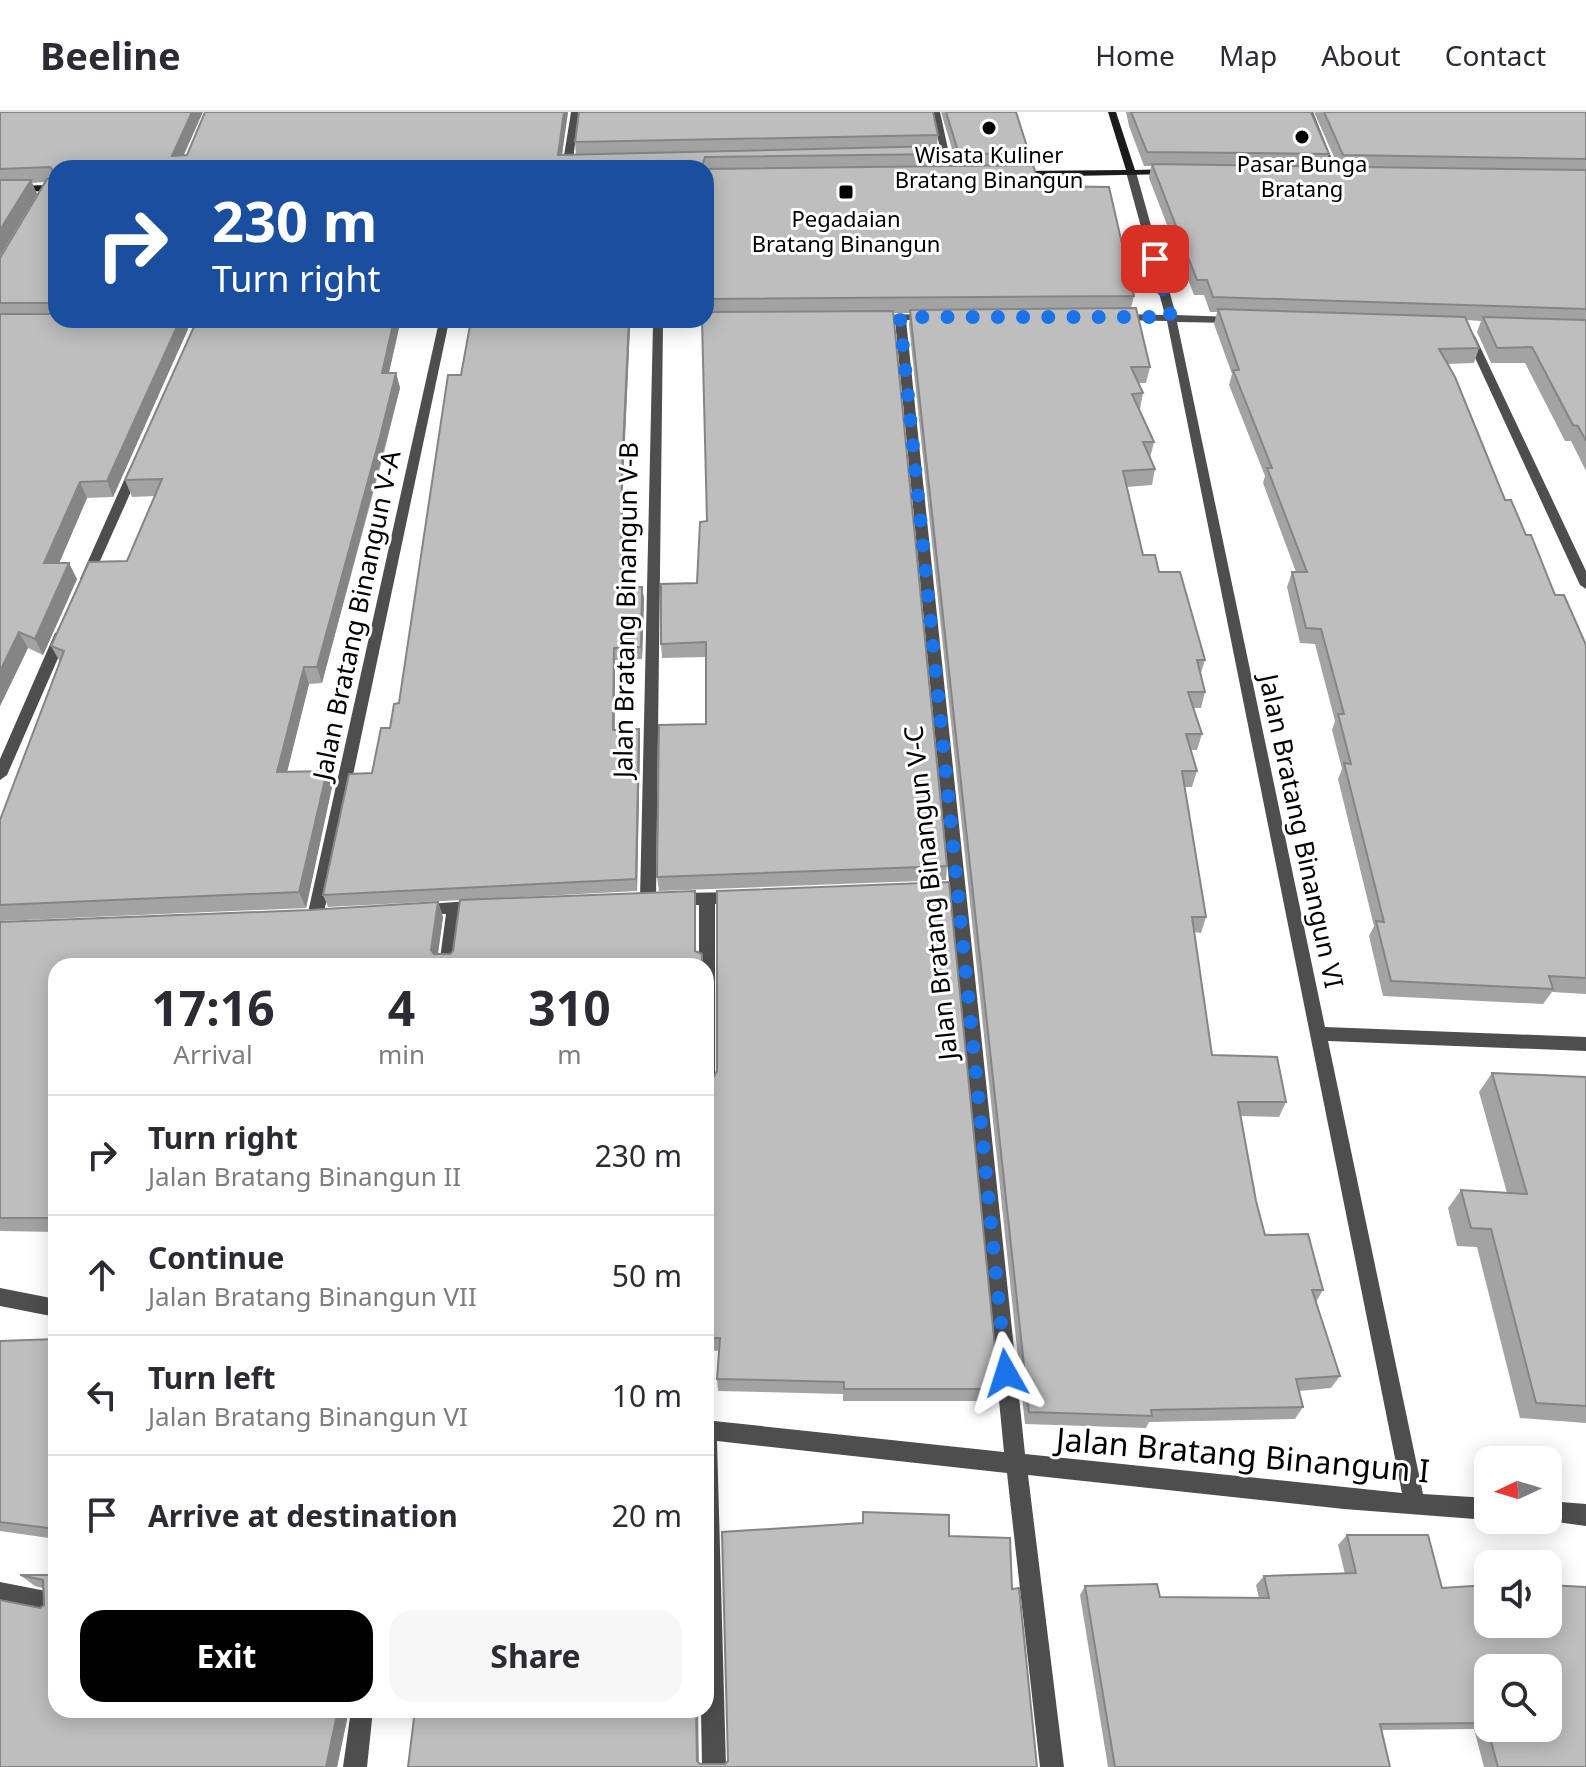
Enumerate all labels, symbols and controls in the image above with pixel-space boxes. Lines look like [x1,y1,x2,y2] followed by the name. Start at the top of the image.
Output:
[40,29,181,81] text: Beeline
[1095,36,1175,74] text: Home
[1219,36,1277,74] text: Map
[1321,36,1401,74] text: About
[1445,36,1546,74] text: Contact
[980,119,998,137] marker: Wisata Kuliner Bratang Binangun
[1293,128,1311,146] marker: Pasar Bunga Bratang
[895,139,1083,194] place label: Wisata Kuliner Bratang Binangun
[1237,148,1367,203] place label: Pasar Bunga Bratang
[212,182,377,258] text: 230 m
[837,183,855,201] marker: Pegadaian Bratang Binangun
[80,192,184,296] icon: right
[752,203,940,258] place label: Pegadaian Bratang Binangun
[1121,225,1189,293] pin
[1133,237,1177,281] icon: arrive
[212,254,380,303] text: Turn right
[604,442,646,781] street label: Jalan Bratang Binangun V-B
[303,447,409,786] street label: Jalan Bratang Binangun V-A
[1251,668,1353,991] street label: Jalan Bratang Binangun VI
[895,724,966,1065] street label: Jalan Bratang Binangun V-C
[151,975,275,1040] text: 17:16
[388,975,415,1040] text: 4
[528,975,611,1040] text: 310
[173,1036,253,1072] text: Arrival
[378,1036,425,1072] text: min
[557,1036,582,1072] text: m
[148,1117,298,1158] text: Turn right
[80,1133,124,1177] icon: right
[595,1135,682,1176] text: 230 m
[148,1158,461,1194] text: Jalan Bratang Binangun II
[148,1237,284,1278] text: Continue
[80,1253,124,1297] icon: ahead
[612,1255,682,1296] text: 50 m
[148,1278,477,1314] text: Jalan Bratang Binangun VII
[964,1331,1048,1415] position arrow
[148,1357,276,1398] text: Turn left
[80,1373,124,1417] icon: left
[612,1375,682,1416] text: 10 m
[148,1398,468,1434] text: Jalan Bratang Binangun VI
[1052,1416,1431,1492] street label: Jalan Bratang Binangun I
[1474,1446,1562,1534] north arrow
[1474,1446,1562,1742] map controls
[80,1493,124,1537] icon: arrive
[148,1495,458,1536] text: Arrive at destination
[612,1495,682,1536] text: 20 m
[1474,1550,1562,1638] button: sound
[80,1610,373,1702] button: Exit
[389,1610,682,1702] button: Share
[1474,1654,1562,1742] button: search

